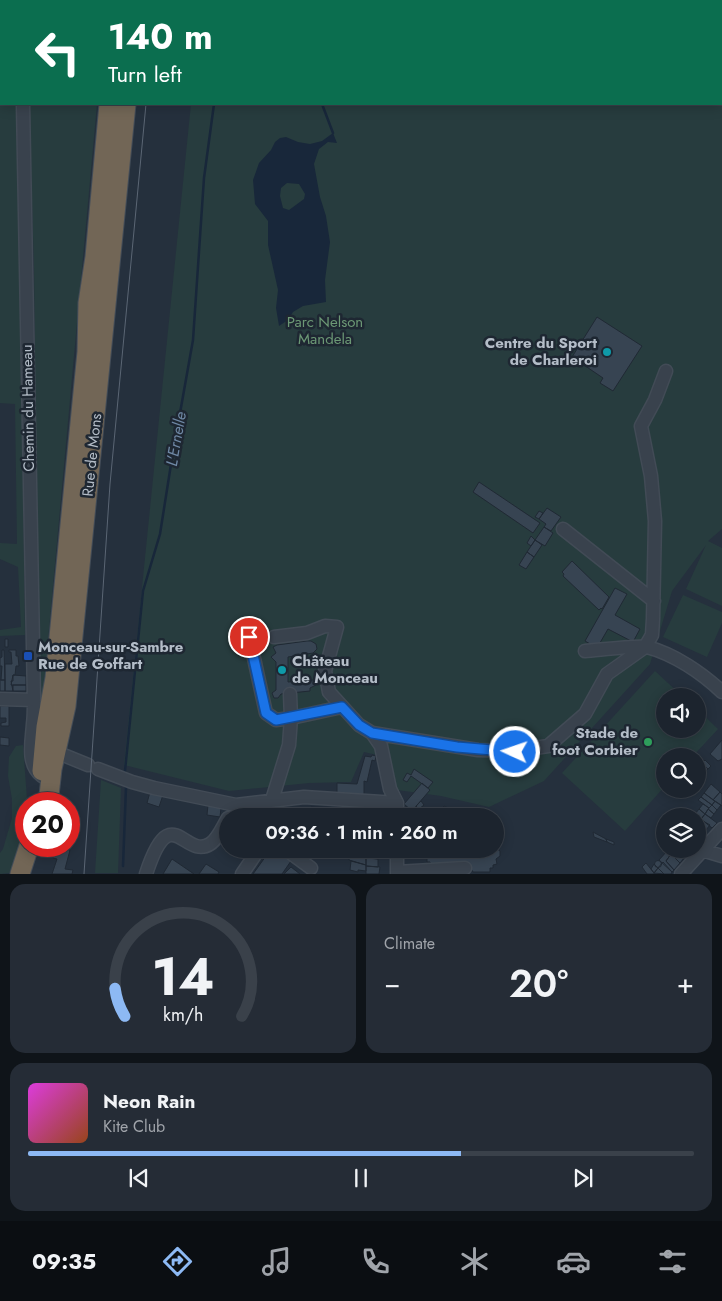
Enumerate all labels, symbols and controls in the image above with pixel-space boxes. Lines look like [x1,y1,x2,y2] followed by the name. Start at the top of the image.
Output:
[108,12,213,62] text: 140 m
[25,20,90,85] icon: left
[108,58,182,90] text: Turn left
[287,311,363,350] park label: Parc Nelson Mandela
[485,332,597,371] place label: Centre du Sport de Charleroi
[16,344,40,472] street label: Chemin du Hameau
[601,346,613,358] marker: Centre du Sport de Charleroi
[160,410,192,468] water label: L'Ernelle
[77,412,107,498] street label: Rue de Mons
[228,616,270,658] pin
[235,623,263,651] icon: arrive
[38,636,184,675] place label: Monceau-sur-Sambre Rue de Goffart
[22,650,34,662] marker: Monceau-sur-Sambre Rue de Goffart
[292,650,378,689] place label: Château de Monceau
[276,664,288,676] marker: Château de Monceau
[656,688,706,858] map controls
[656,688,706,738] button: sound
[552,722,639,761] place label: Stade de foot Corbier
[488,725,540,777] position arrow
[642,736,654,748] marker: Stade de foot Corbier
[656,748,706,798] button: search
[15,792,80,857] speed limit sign: 20
[656,808,706,858] button: layers
[265,819,458,846] text: 09:36 · 1 min · 260 m
[384,932,435,955] text: Climate
[152,939,214,1015] text: 14
[509,956,568,1011] text: 20°
[384,963,401,1004] text: −
[677,963,694,1004] text: +
[163,1002,203,1028] text: km/h
[103,1088,196,1115] text: Neon Rain
[103,1115,165,1138] text: Kite Club
[125,1164,153,1192] icon: previous
[347,1164,375,1192] icon: pause
[569,1164,597,1192] icon: next
[160,1244,195,1279] icon: directions
[259,1244,294,1279] icon: music
[358,1244,393,1279] icon: phone
[457,1244,492,1279] icon: climate
[556,1244,591,1279] icon: car
[655,1244,690,1279] icon: filters
[32,1245,96,1277] text: 09:35

